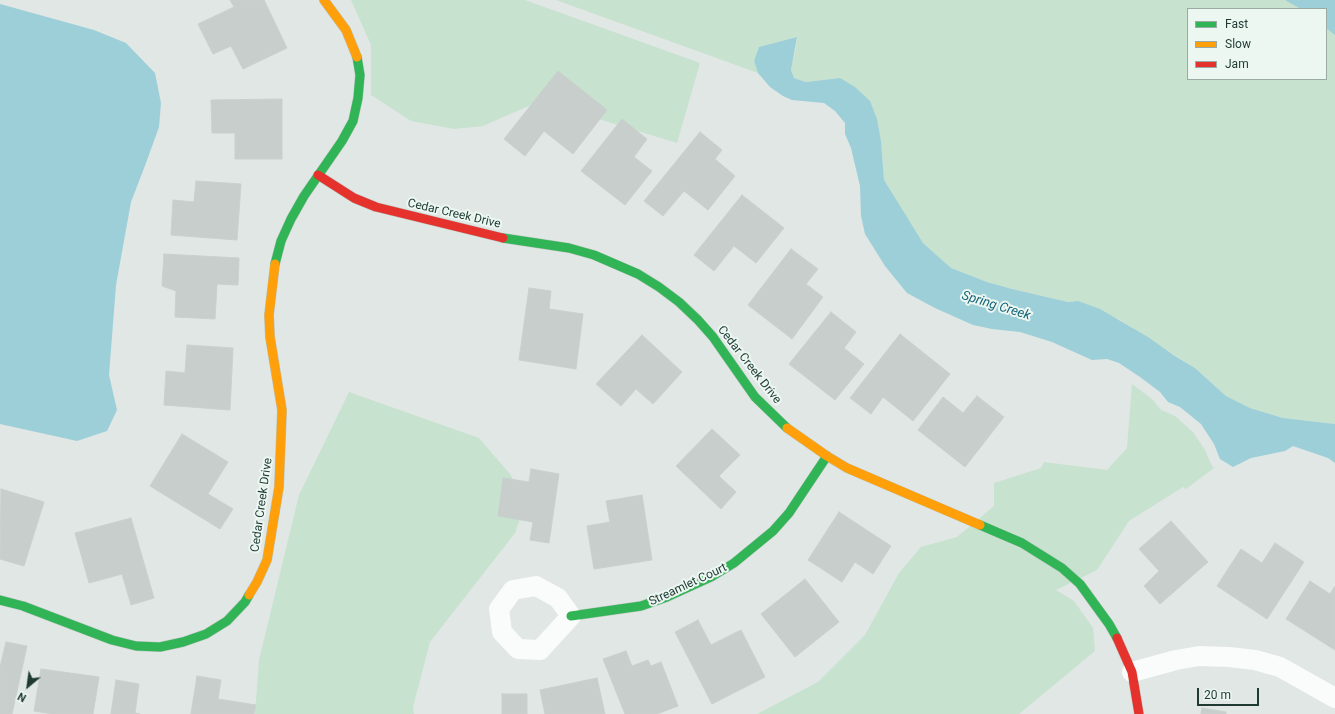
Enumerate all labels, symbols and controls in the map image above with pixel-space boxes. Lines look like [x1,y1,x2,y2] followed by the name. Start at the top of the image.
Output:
[1187,8,1327,80] legend
[1225,17,1248,31] text: Fast
[1225,37,1251,51] text: Slow
[1225,57,1249,71] text: Jam
[406,196,502,232] street label: Cedar Creek Drive
[960,288,1032,324] water label: Spring Creek
[714,323,784,407] street label: Cedar Creek Drive
[248,457,276,553] street label: Cedar Creek Drive
[647,561,729,609] street label: Streamlet Court
[8,666,48,706] north arrow
[1199,680,1261,706] scale bar
[1204,688,1231,702] text: 20 m
[15,689,28,705] text: N

